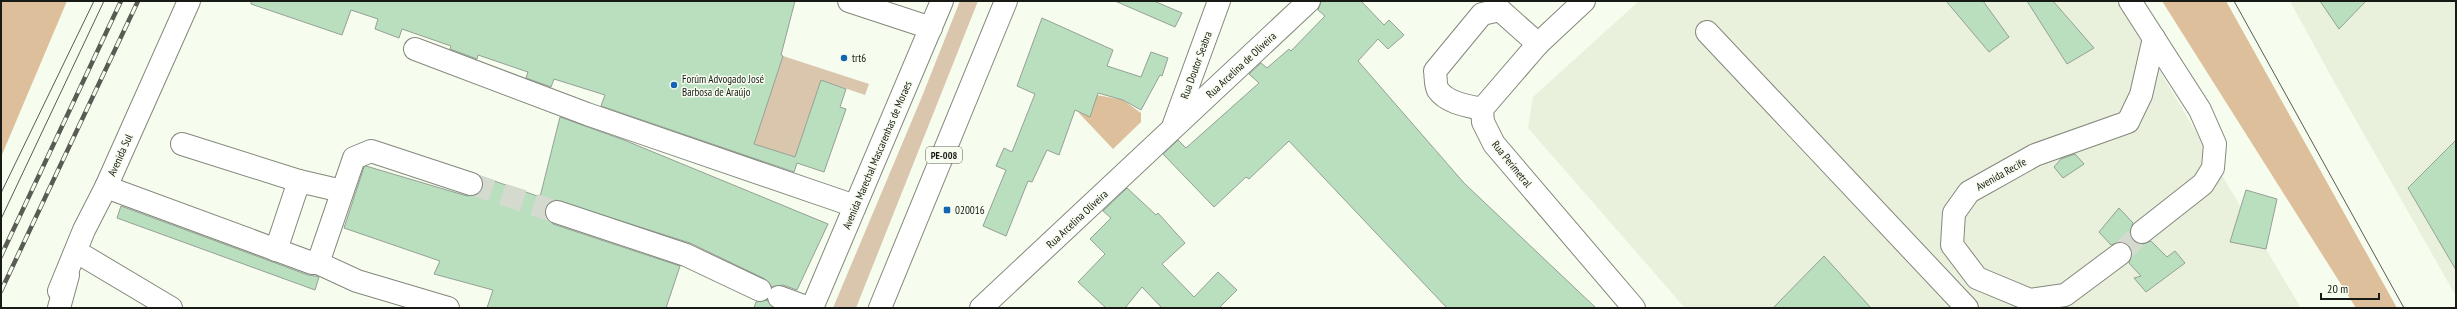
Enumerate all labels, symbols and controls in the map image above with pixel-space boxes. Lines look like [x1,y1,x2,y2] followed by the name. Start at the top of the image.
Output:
[1177,29,1215,101] street label: Rua Doutor Seabra
[1203,29,1279,101] street label: Rua Arcelina de Oliveira
[852,51,866,65] place label: trt6
[839,53,849,63] marker: trt6
[682,72,764,99] place label: Forúm Advogado José Barbosa de Araújo
[839,79,915,231] street label: Avenida Marechal Mascarenhas de Moraes
[669,80,679,90] marker: Forúm Advogado José Barbosa de Araújo
[105,131,136,178] street label: Avenida Sul
[1489,138,1535,191] street label: Rua Perimetral
[926,147,962,163] road number: PE-008
[1973,154,2029,194] street label: Avenida Recife
[1043,187,1111,251] street label: Rua Arcelina Oliveira
[955,203,985,217] place label: 020016
[942,205,952,215] marker: 020016
[2321,275,2379,301] scale bar
[2327,281,2348,296] text: 20 m

